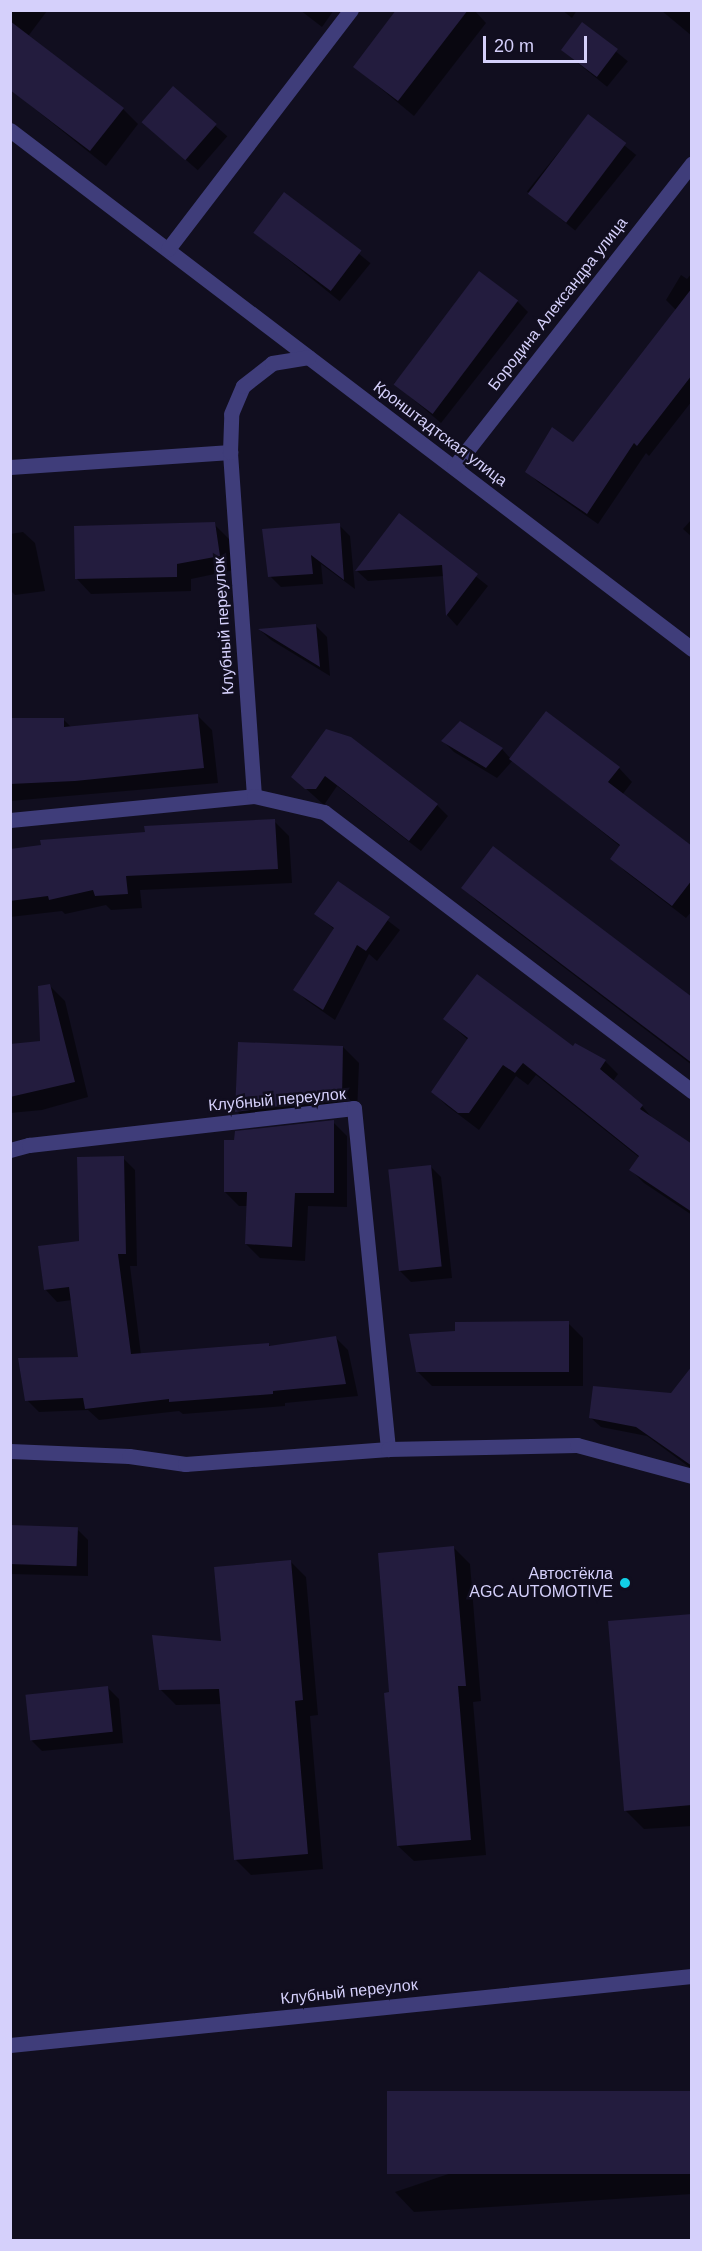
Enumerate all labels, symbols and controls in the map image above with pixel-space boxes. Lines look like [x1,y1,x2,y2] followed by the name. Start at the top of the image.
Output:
[486,24,590,62] scale bar
[494,36,534,56] text: 20 m
[484,214,632,394] street label: Бородина Александра улица
[369,377,511,491] street label: Кронштадтская улица
[210,557,238,695] street label: Клубный переулок
[207,1084,347,1116] street label: Клубный переулок
[468,1564,613,1602] place label: Автостёкла AGC AUTOMOTIVE
[618,1576,632,1590] marker: Автостёкла AGC AUTOMOTIVE
[279,1975,419,2009] street label: Клубный переулок

